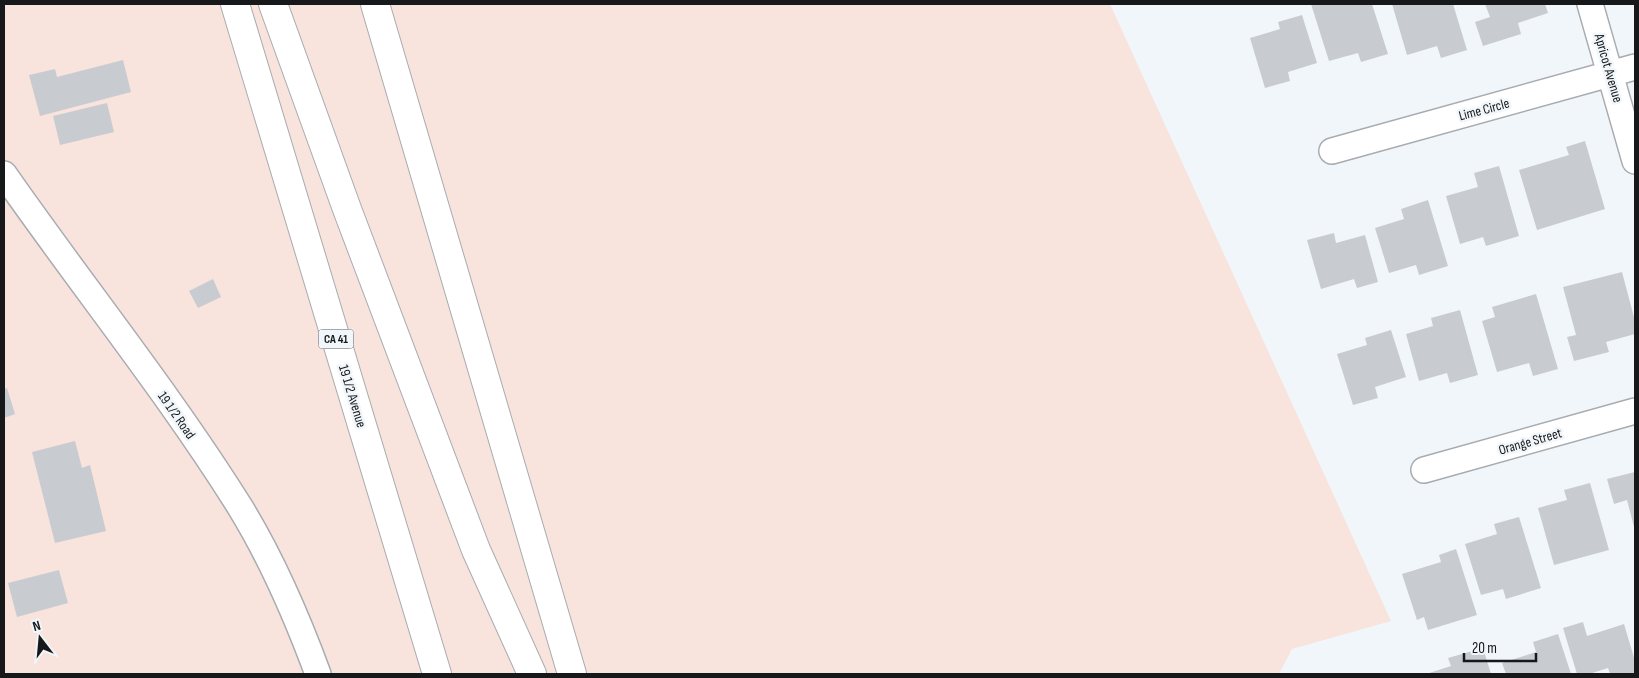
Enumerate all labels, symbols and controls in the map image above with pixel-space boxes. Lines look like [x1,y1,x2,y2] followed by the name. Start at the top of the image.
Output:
[1590,31,1626,104] street label: Apricot Avenue
[1457,95,1511,124] street label: Lime Circle
[318,329,354,348] road number: CA 41
[335,363,370,430] street label: 19 1/2 Avenue
[154,388,199,442] street label: 19 1/2 Road
[1497,424,1564,459] street label: Orange Street
[15,613,65,663] north arrow
[31,617,42,635] text: N
[1464,630,1536,662] scale bar
[1472,639,1497,658] text: 20 m

